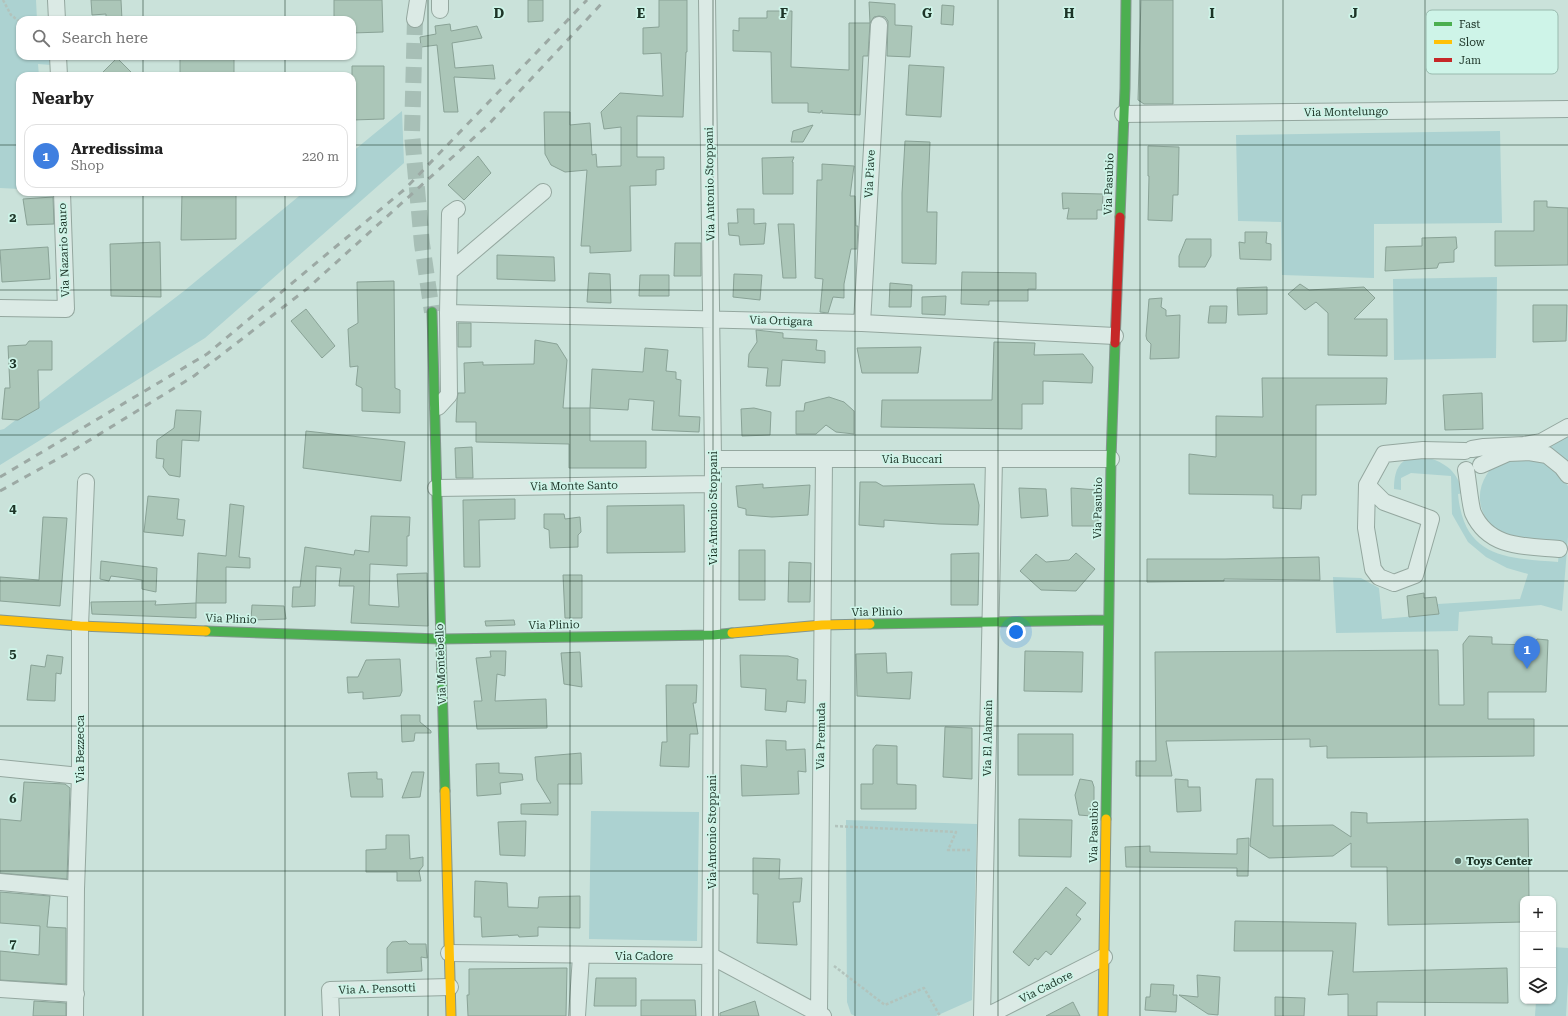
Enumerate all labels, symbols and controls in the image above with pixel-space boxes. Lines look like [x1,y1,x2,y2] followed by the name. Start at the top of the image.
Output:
[494,6,504,21] text: D
[637,6,645,21] text: E
[780,6,788,21] text: F
[922,6,932,21] text: G
[1064,6,1075,21] text: H
[1209,6,1215,21] text: I
[1350,6,1358,21] text: J
[1426,10,1558,74] legend
[16,16,356,60] search box
[1459,18,1480,31] text: Fast
[30,27,52,49] icon: search
[62,29,148,47] text: Search here
[1459,36,1486,49] text: Slow
[1459,54,1481,67] text: Jam
[32,88,94,108] text: Nearby
[1304,105,1388,119] street label: Via Montelungo
[702,126,717,241] street label: Via Antonio Stoppani
[71,140,163,158] text: Arredissima
[42,149,50,164] text: 1
[302,149,339,164] text: 220 m
[862,149,878,199] street label: Via Piave
[1101,153,1117,215] street label: Via Pasubio
[71,158,104,173] text: Shop
[56,203,72,297] street label: Via Nazario Sauro
[9,210,17,225] text: 2
[749,313,813,329] street label: Via Ortigara
[9,355,17,370] text: 3
[707,451,720,565] street label: Via Antonio Stoppani
[882,453,943,466] street label: Via Buccari
[1091,477,1105,539] street label: Via Pasubio
[530,479,618,493] street label: Via Monte Santo
[9,501,17,516] text: 4
[851,605,903,619] street label: Via Plinio
[205,612,257,626] street label: Via Plinio
[528,618,580,632] street label: Via Plinio
[1006,622,1026,642] your location
[433,623,449,705] street label: Via Montebello
[1514,636,1540,669] pin: 1
[9,646,17,661] text: 5
[981,699,995,777] street label: Via El Alamein
[814,702,828,770] street label: Via Premuda
[74,715,87,783] street label: Via Bezzecca
[706,775,719,889] street label: Via Antonio Stoppani
[9,791,17,806] text: 6
[1087,801,1101,863] street label: Via Pasubio
[1466,855,1532,868] place label: Toys Center
[1453,856,1463,866] marker: Toys Center
[1520,896,1556,1004] map controls
[1520,896,1556,932] button: +
[1520,932,1556,968] button: −
[9,936,17,951] text: 7
[615,950,673,963] street label: Via Cadore
[1017,968,1075,1006] street label: Via Cadore
[1520,968,1556,1004] button: layers
[338,981,416,997] street label: Via A. Pensotti

